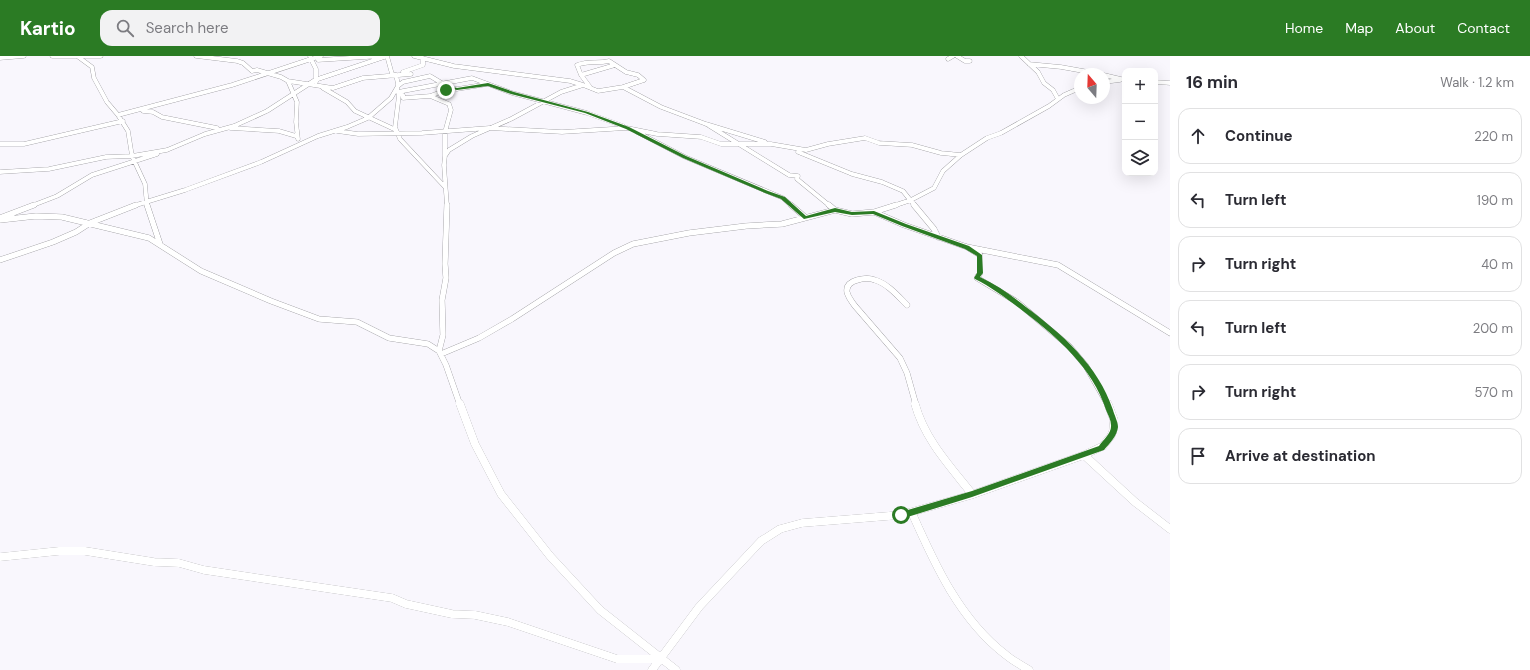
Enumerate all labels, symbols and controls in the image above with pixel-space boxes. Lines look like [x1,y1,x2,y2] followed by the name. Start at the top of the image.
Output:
[100,10,380,46] search box
[20,16,76,41] text: Kartio
[114,17,136,39] icon: search
[146,18,228,38] text: Search here
[1285,19,1323,37] text: Home
[1345,19,1373,37] text: Map
[1395,19,1435,37] text: About
[1457,19,1510,37] text: Contact
[1074,68,1110,104] north arrow
[1122,68,1158,176] map controls
[1122,68,1158,104] button: +
[1186,71,1238,93] text: 16 min
[1440,74,1514,91] text: Walk · 1.2 km
[437,81,455,99] route end
[1122,104,1158,140] button: −
[1187,125,1209,147] icon: ahead
[1225,126,1293,146] text: Continue
[1474,128,1513,145] text: 220 m
[1122,140,1158,176] button: layers
[1187,189,1209,211] icon: left
[1225,190,1286,210] text: Turn left
[1477,192,1513,209] text: 190 m
[1187,253,1209,275] icon: right
[1225,254,1296,274] text: Turn right
[1481,256,1513,273] text: 40 m
[1187,317,1209,339] icon: left
[1225,318,1286,338] text: Turn left
[1473,320,1513,337] text: 200 m
[1187,381,1209,403] icon: right
[1225,382,1296,402] text: Turn right
[1475,384,1513,401] text: 570 m
[1187,445,1209,467] icon: arrive
[1225,446,1376,466] text: Arrive at destination
[892,506,910,524] route start

